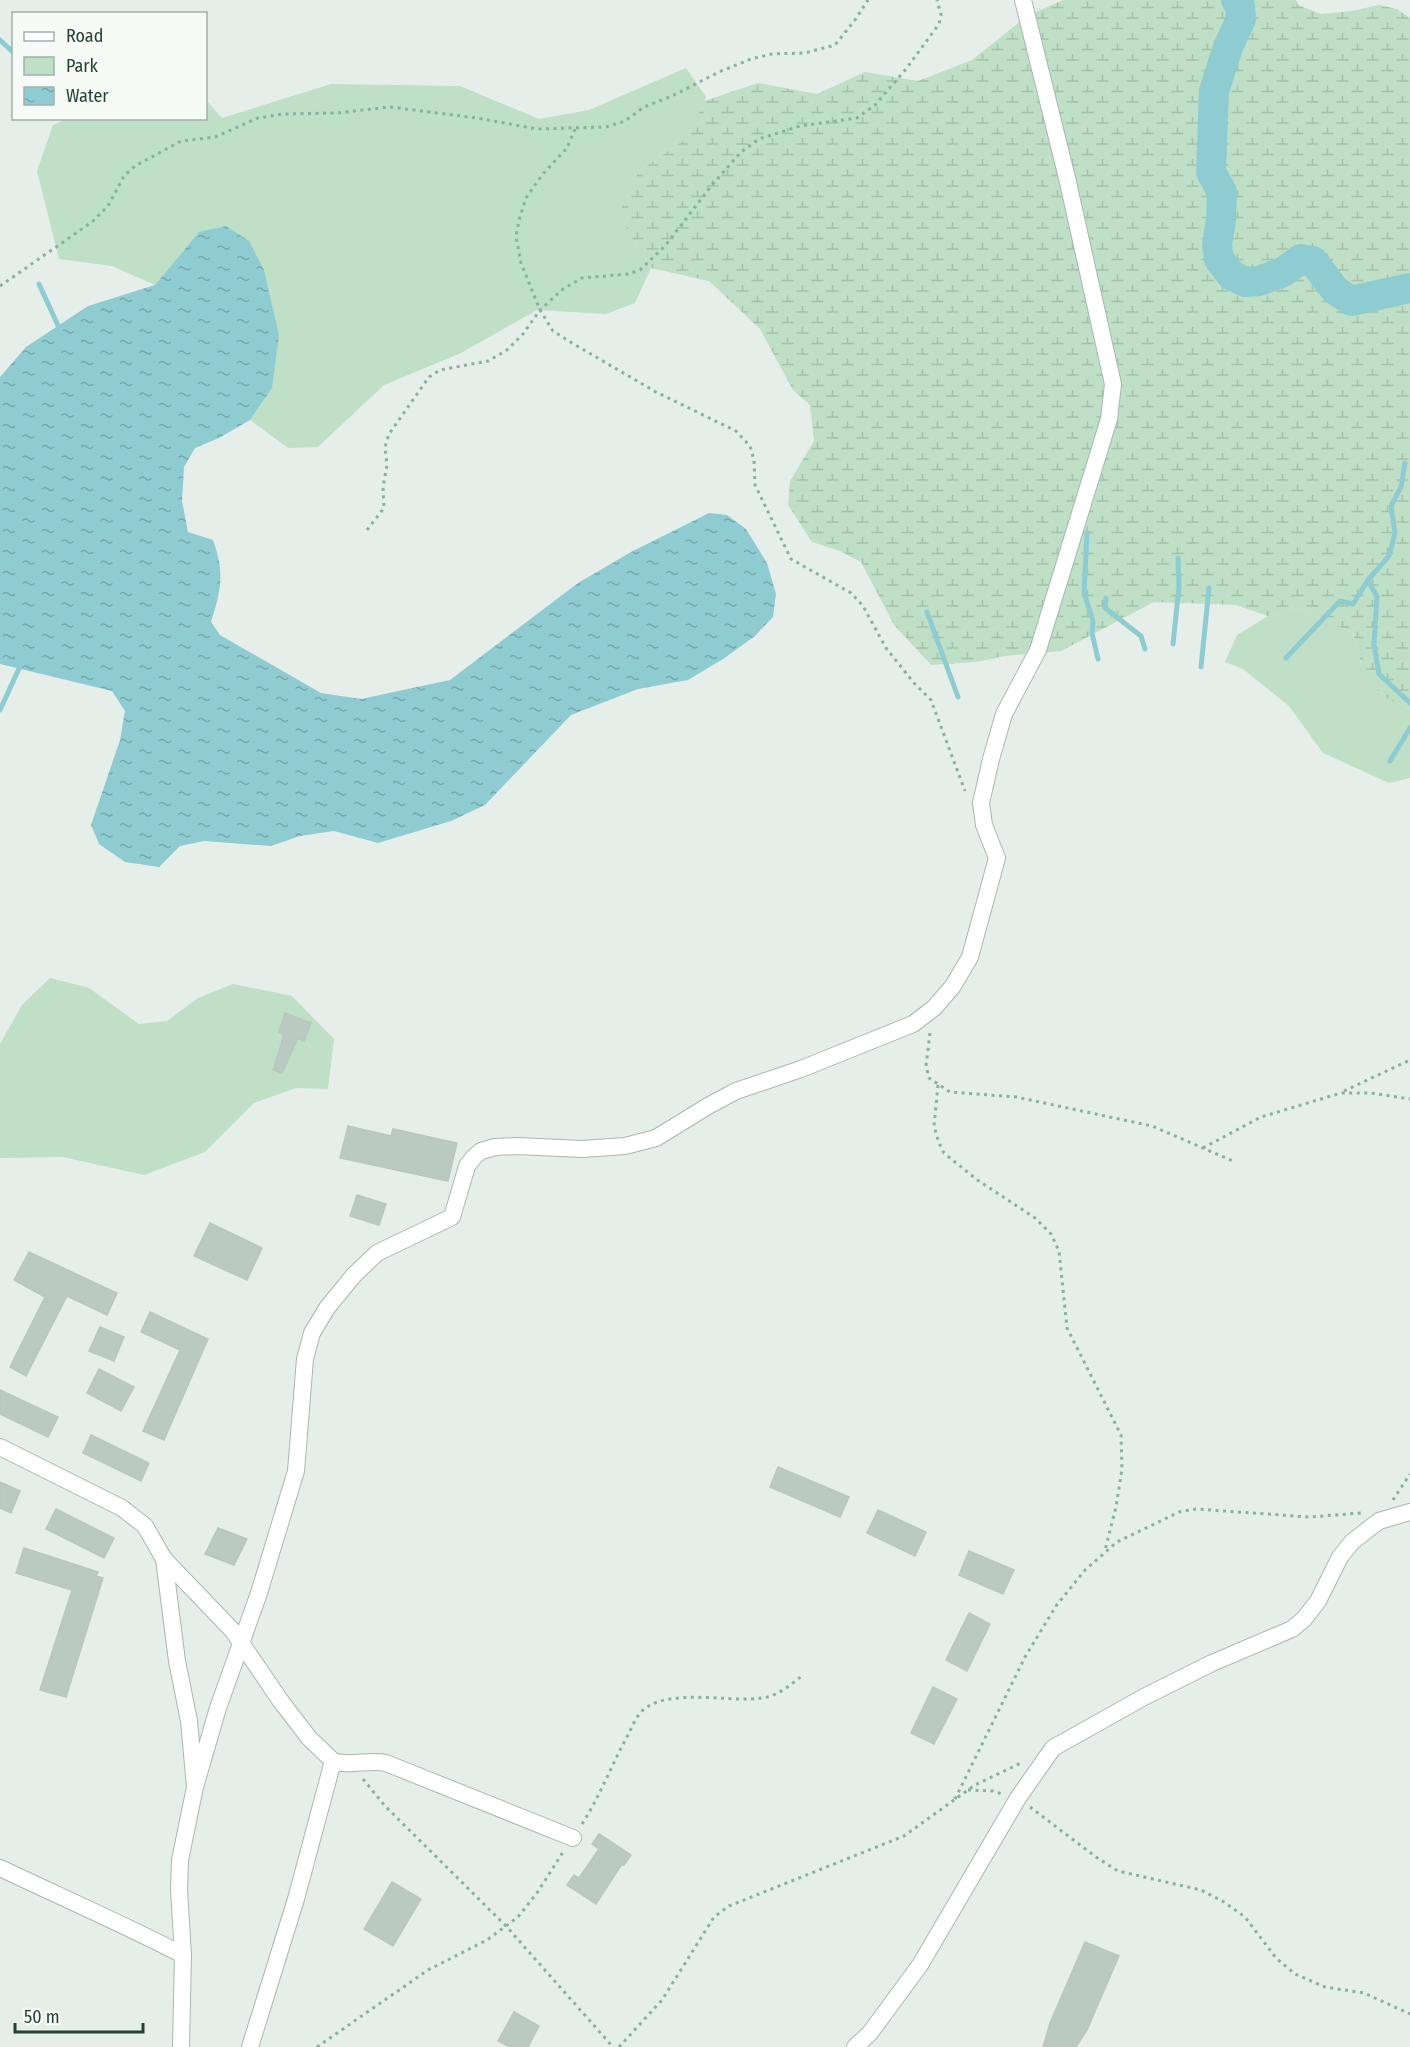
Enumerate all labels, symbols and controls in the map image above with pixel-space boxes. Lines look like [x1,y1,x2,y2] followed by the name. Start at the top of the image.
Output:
[12,12,207,120] legend
[66,25,103,47] text: Road
[66,55,99,77] text: Park
[66,85,109,107] text: Water
[15,1996,142,2034] scale bar
[24,2006,60,2028] text: 50 m

